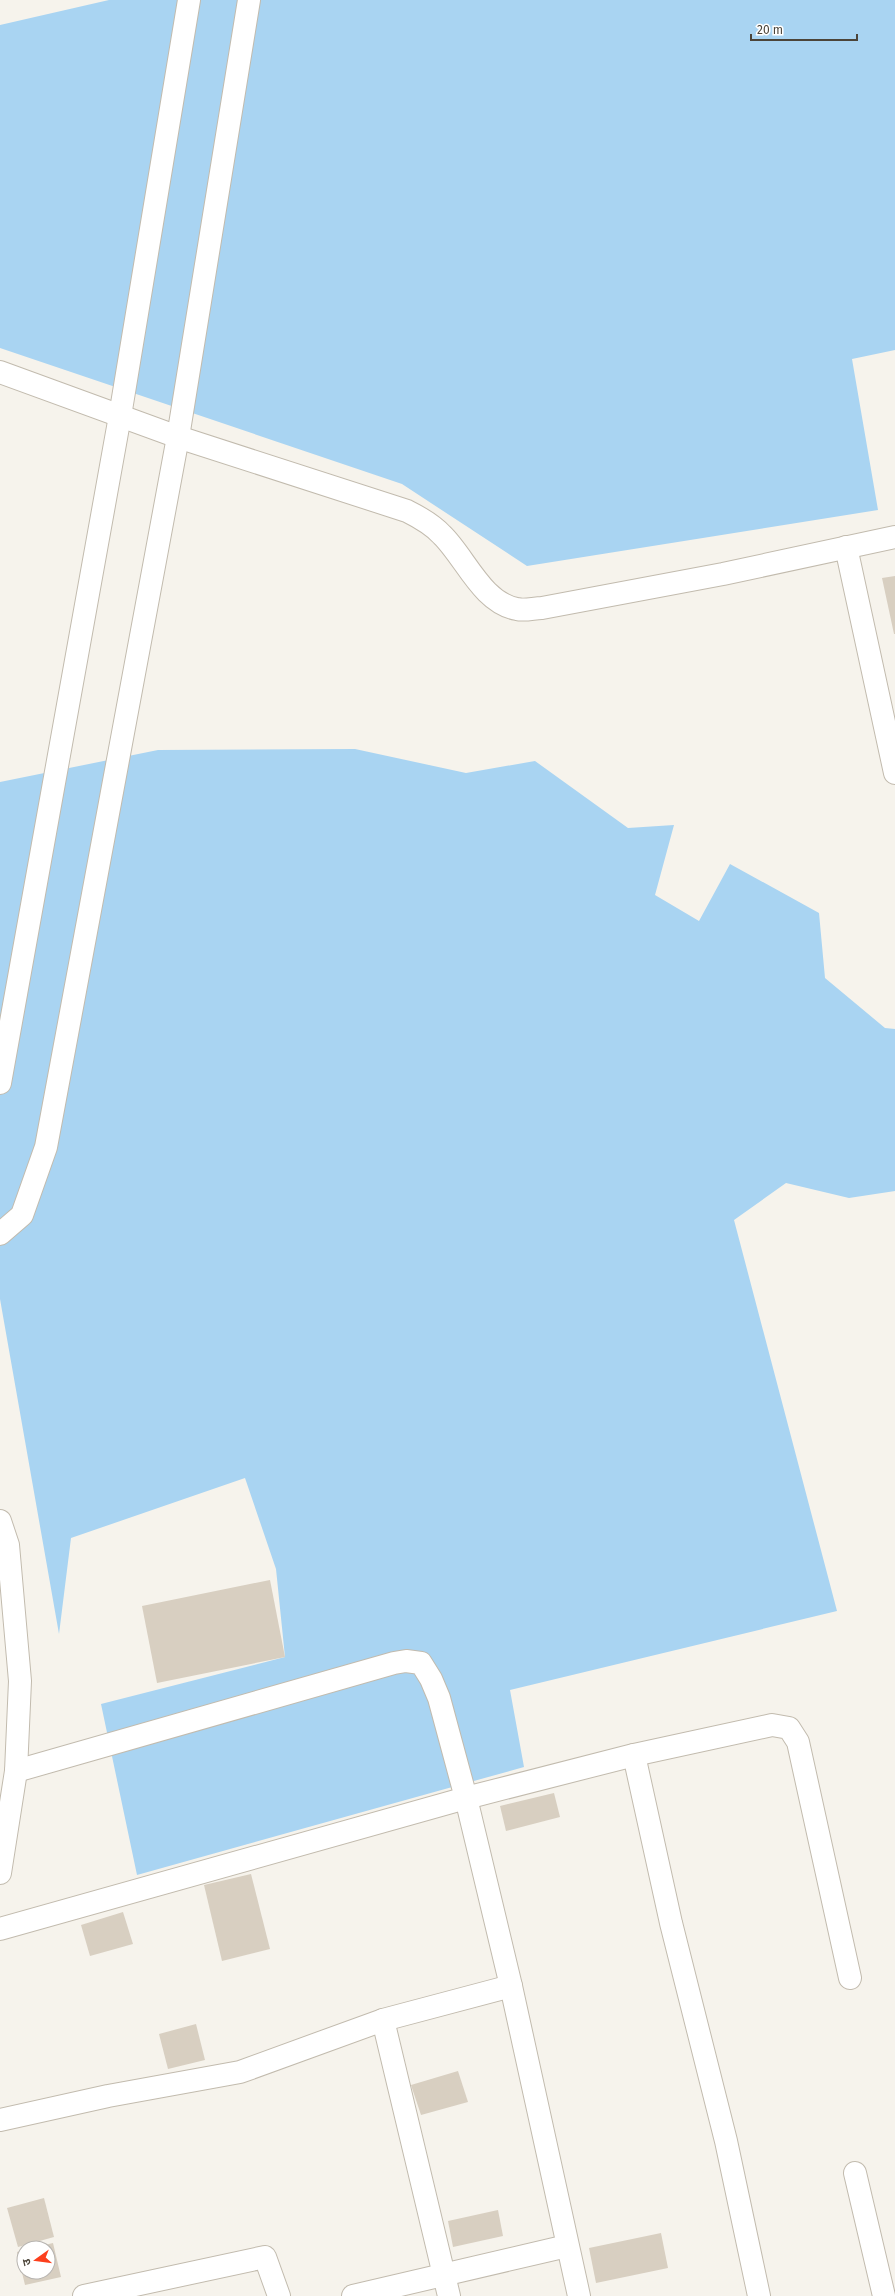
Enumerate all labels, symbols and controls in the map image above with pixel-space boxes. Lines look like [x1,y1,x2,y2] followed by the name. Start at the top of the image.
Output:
[751,16,857,42] scale bar
[757,23,783,37] text: 20 m
[16,2240,56,2280] north arrow
[20,2257,34,2267] text: उ

